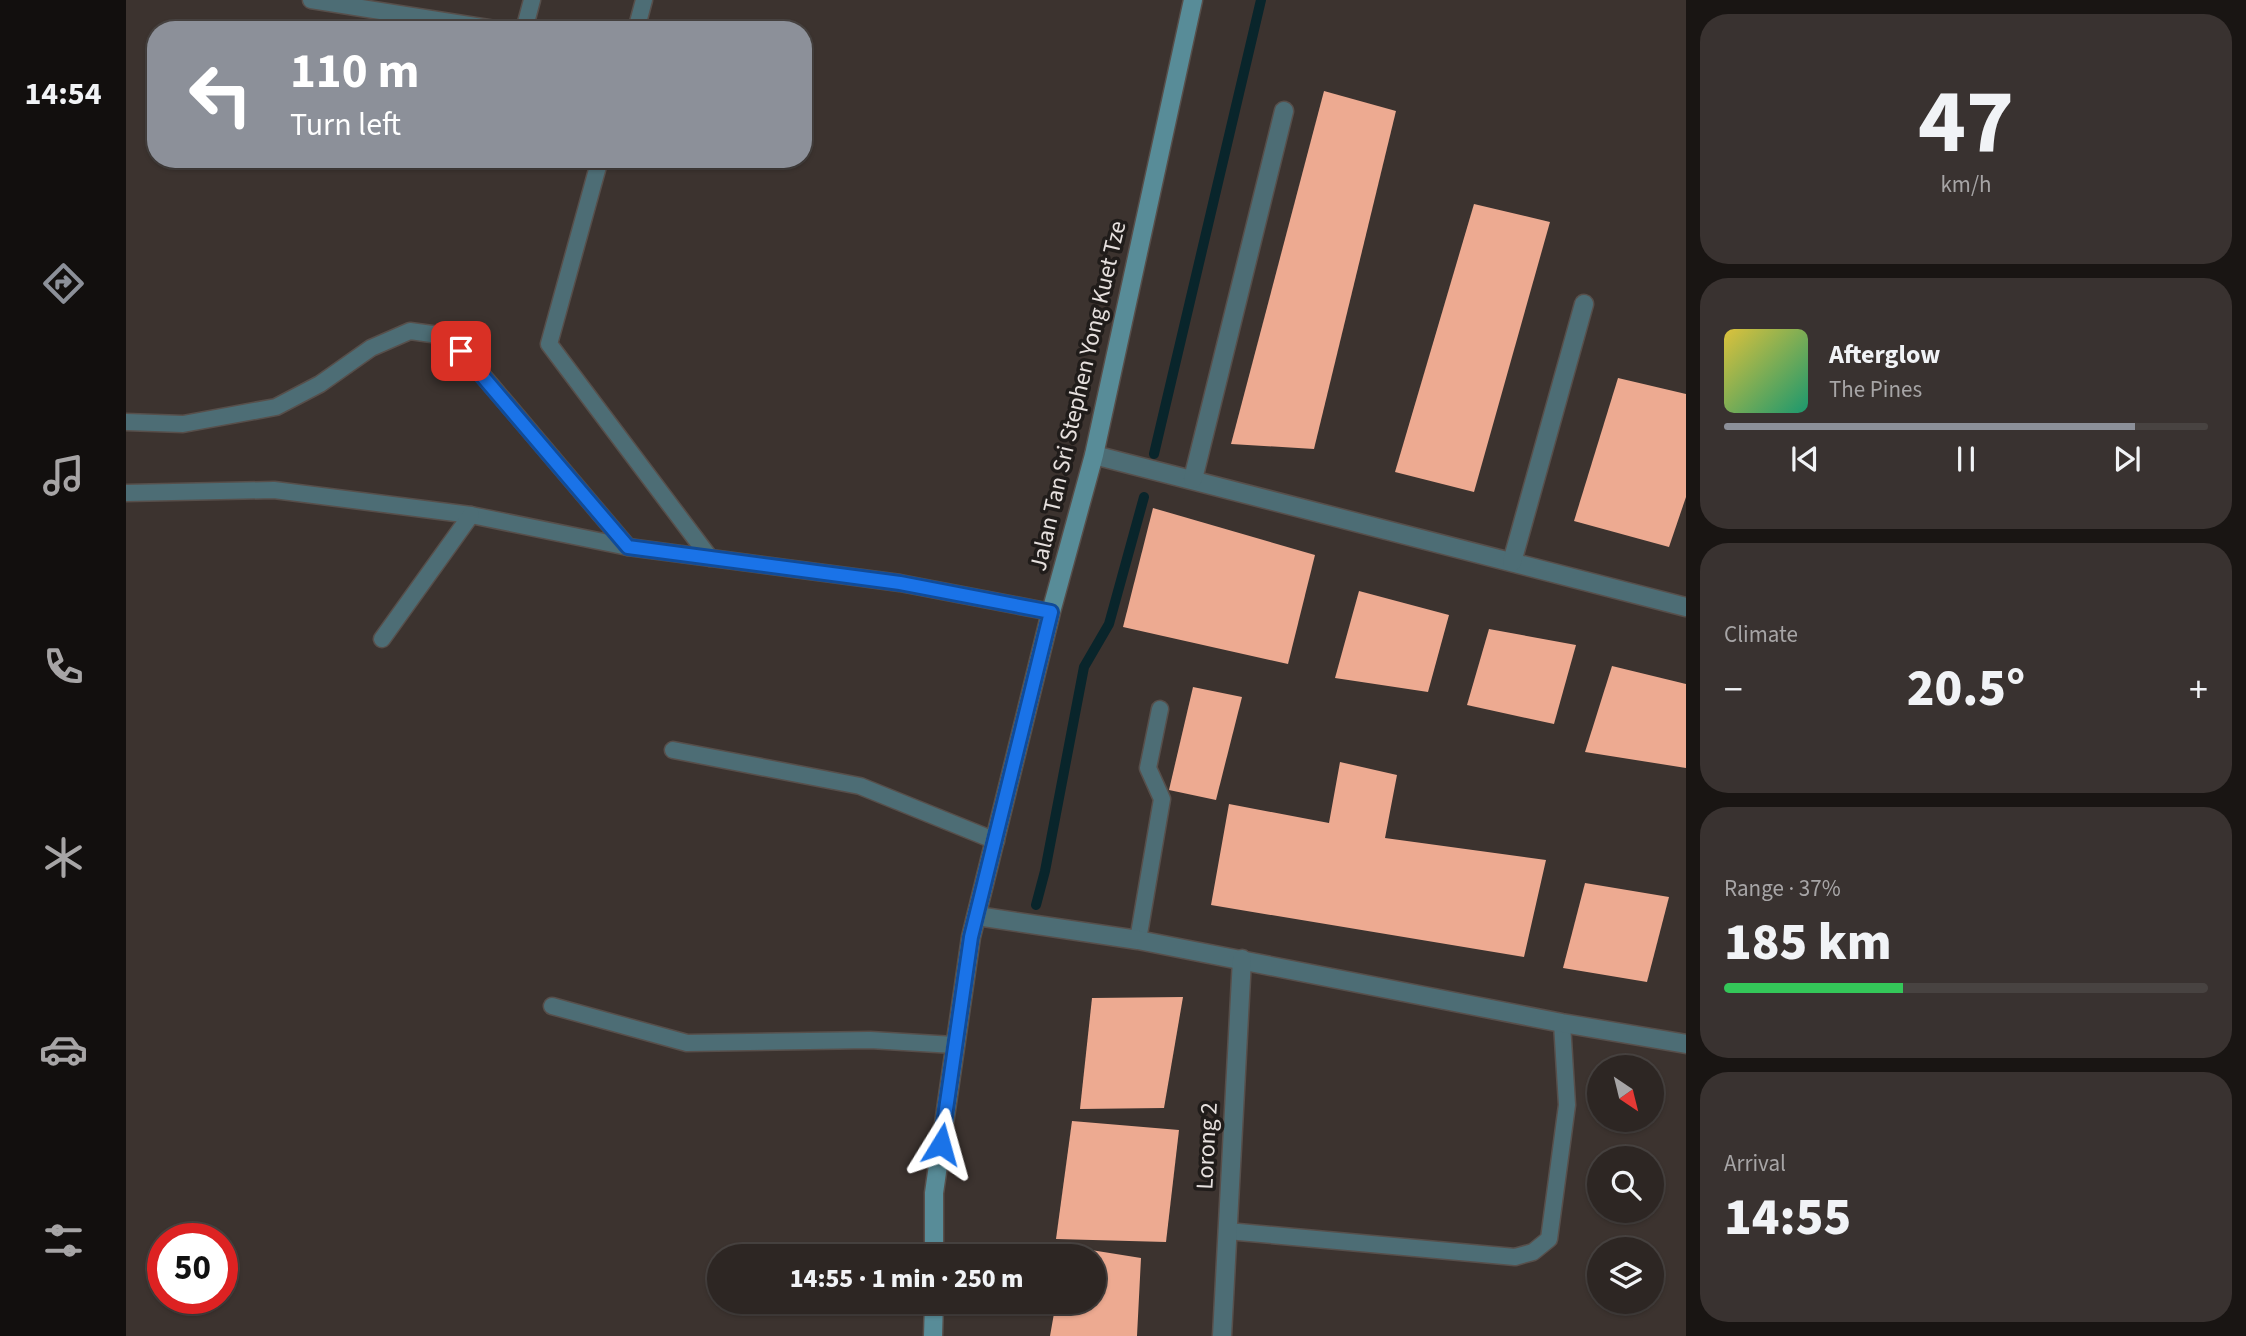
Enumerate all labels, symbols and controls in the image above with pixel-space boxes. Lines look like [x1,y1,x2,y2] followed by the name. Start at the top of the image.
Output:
[290,37,419,107] text: 110 m
[175,49,266,140] icon: left
[1918,58,2014,187] text: 47
[24,71,102,117] text: 14:54
[290,102,401,148] text: Turn left
[1940,168,1992,201] text: km/h
[1021,217,1135,575] street label: Jalan Tan Sri Stephen Yong Kuet Tze
[39,259,88,308] icon: directions
[431,321,491,381] pin
[442,332,480,370] icon: arrive
[1829,336,1940,373] text: Afterglow
[1829,373,1922,406] text: The Pines
[1786,440,1824,478] icon: previous
[1947,440,1985,478] icon: pause
[2108,440,2146,478] icon: next
[39,451,88,500] icon: music
[1724,618,1798,651] text: Climate
[39,642,88,691] icon: phone
[1907,652,2025,726] text: 20.5°
[1724,663,1743,717] text: −
[2189,663,2208,717] text: +
[39,833,88,882] icon: climate
[1724,872,1841,905] text: Range · 37%
[1724,906,1892,980] text: 185 km
[39,1025,88,1074] icon: car
[1587,1055,1664,1132] north arrow
[1587,1055,1664,1314] map controls
[1187,1101,1227,1191] street label: Lorong 2
[904,1107,978,1181] position arrow
[1587,1146,1664,1223] button: search
[1724,1147,1786,1180] text: Arrival
[1724,1181,1851,1255] text: 14:55
[39,1216,88,1265] icon: filters
[147,1223,238,1314] speed limit sign: 50
[1587,1237,1664,1314] button: layers
[790,1260,1023,1297] text: 14:55 · 1 min · 250 m

